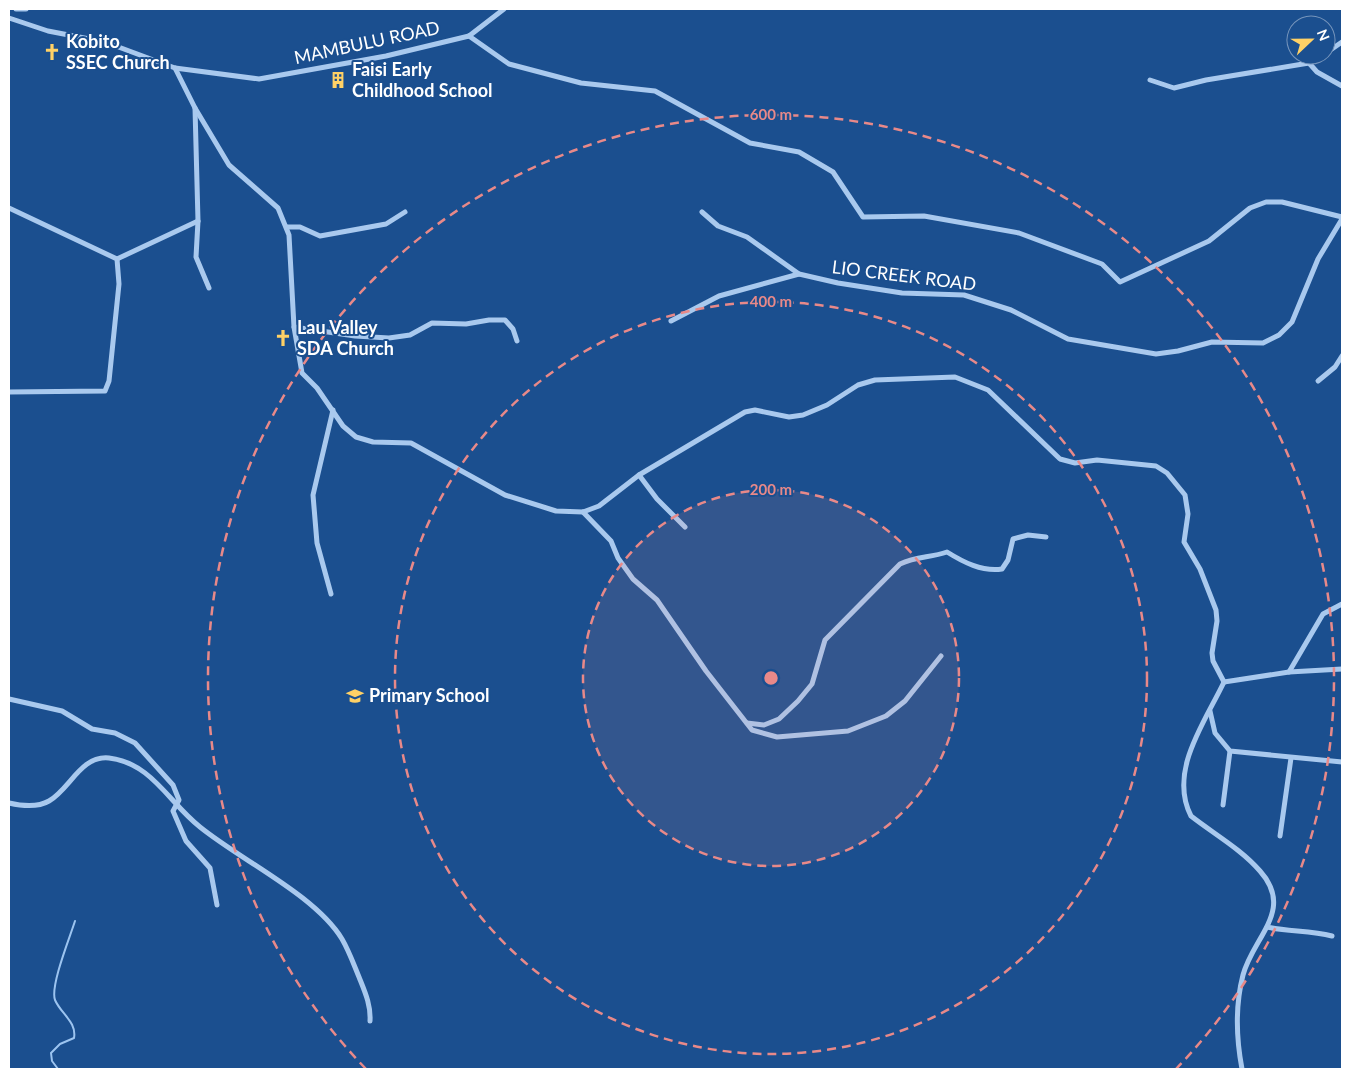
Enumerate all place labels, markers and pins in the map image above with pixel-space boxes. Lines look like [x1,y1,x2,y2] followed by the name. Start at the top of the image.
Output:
[66,30,170,73] place label: Kobito SSEC Church
[42,42,62,62] church icon: Kobito SSEC Church
[352,58,493,101] place label: Faisi Early Childhood School
[328,70,348,90] building icon: Faisi Early Childhood School
[297,316,394,359] place label: Lau Valley SDA Church
[273,328,293,348] church icon: Lau Valley SDA Church
[762,669,780,687] centre of rings
[369,684,489,706] place label: Primary School
[345,686,365,706] school or university icon: Primary School

